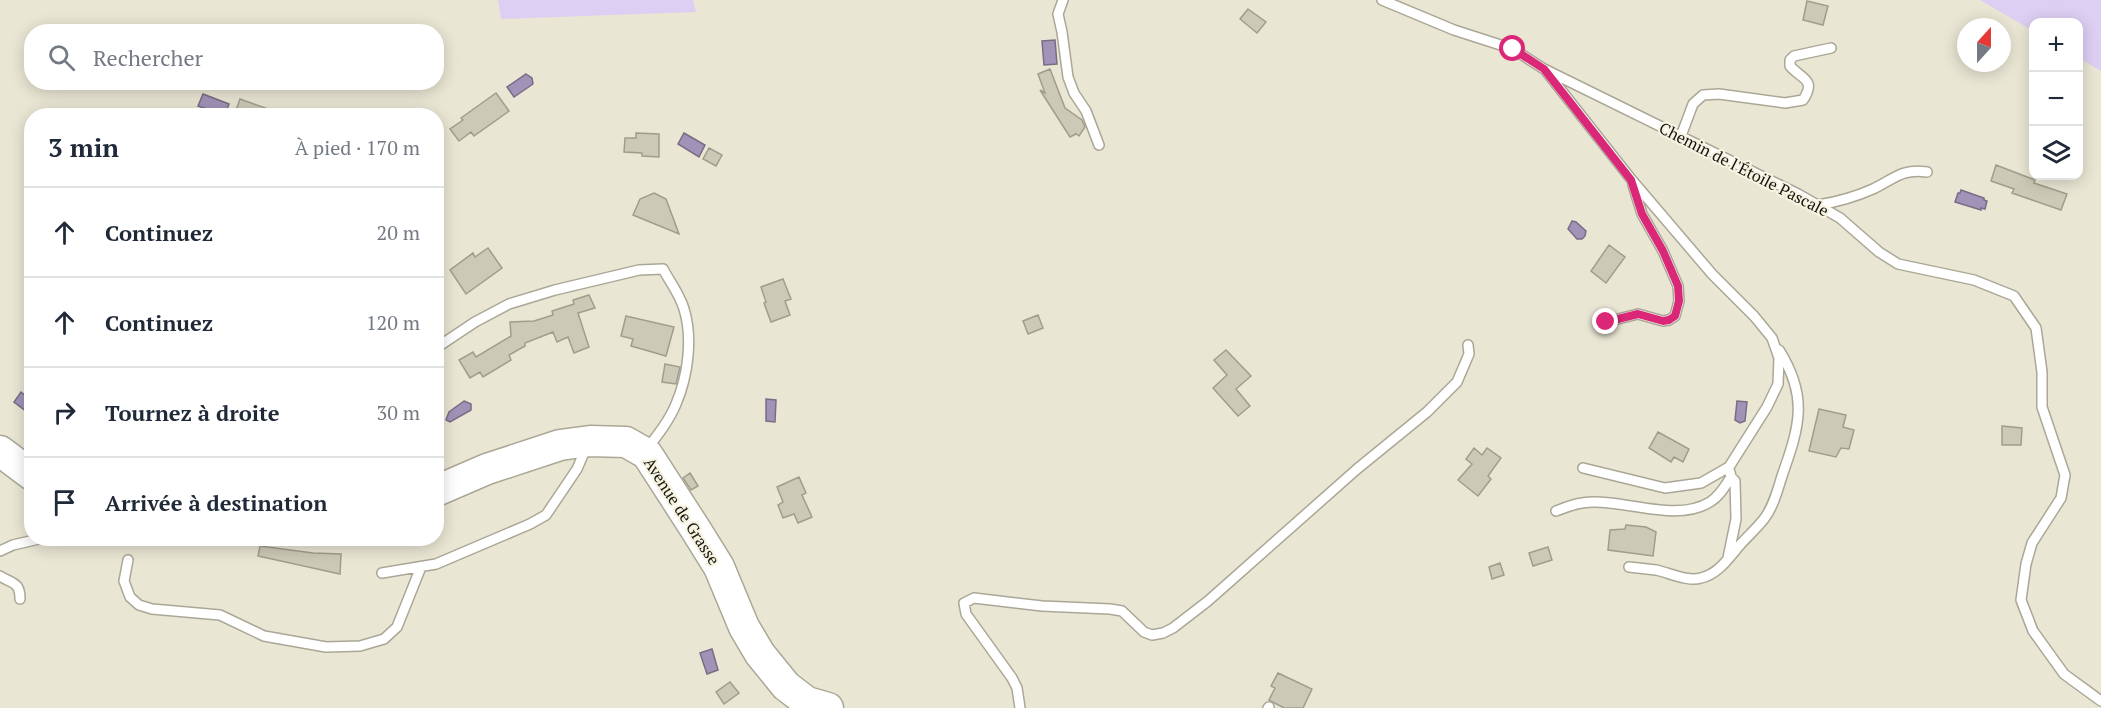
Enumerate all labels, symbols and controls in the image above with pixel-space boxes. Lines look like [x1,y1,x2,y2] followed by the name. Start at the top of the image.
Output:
[1957,18,2011,72] north arrow
[2029,18,2083,180] map controls
[2029,18,2083,72] button: +
[24,24,444,90] search box
[1499,35,1525,61] route start
[45,41,78,74] icon: search
[93,43,203,72] text: Rechercher
[2029,72,2083,126] button: −
[1655,117,1833,221] street label: Chemin de l'Étoile Pascale
[2029,126,2083,180] button: layers
[48,130,119,164] text: 3 min
[295,134,420,161] text: À pied · 170 m
[48,216,81,249] icon: ahead
[105,218,213,247] text: Continuez
[377,219,420,246] text: 20 m
[48,306,81,339] icon: ahead
[105,308,213,337] text: Continuez
[1592,308,1618,334] route end
[366,309,420,336] text: 120 m
[48,396,81,429] icon: right
[105,398,280,427] text: Tournez à droite
[377,399,420,426] text: 30 m
[639,453,725,569] street label: Avenue de Grasse
[48,486,81,519] icon: arrive
[105,488,327,517] text: Arrivée à destination

